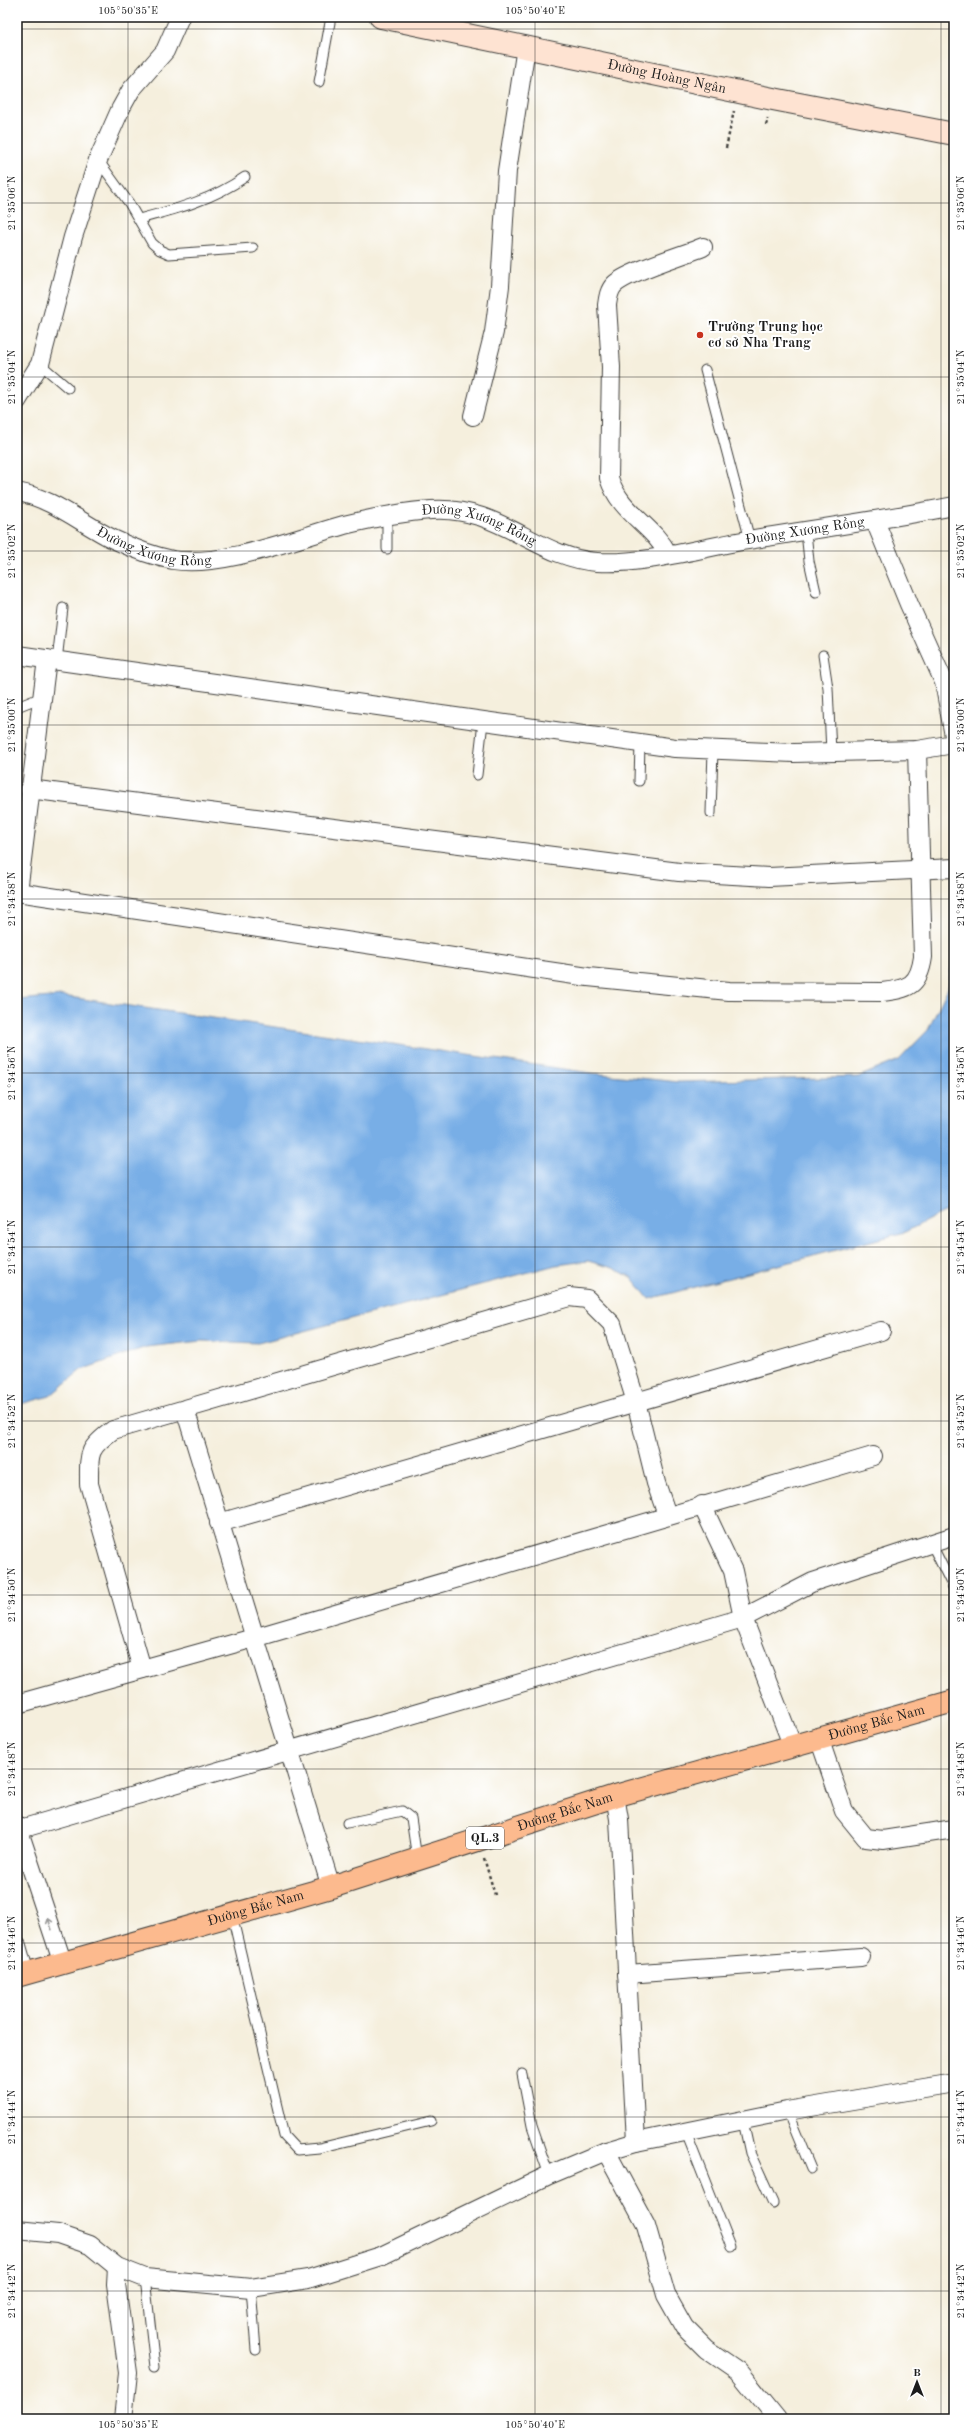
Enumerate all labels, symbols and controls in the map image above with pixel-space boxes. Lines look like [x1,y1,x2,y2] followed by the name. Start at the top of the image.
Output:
[98,6,158,16] text: 105°50'35"E
[505,6,565,16] text: 105°50'40"E
[606,58,728,96] street label: Đường Hoàng Ngân
[7,175,17,230] text: 21°35'06"N
[956,175,966,230] text: 21°35'06"N
[708,320,823,350] place label: Trường Trung học cơ sở Nha Trang
[695,330,705,340] marker: Trường Trung học cơ sở Nha Trang
[7,349,17,404] text: 21°35'04"N
[956,349,966,404] text: 21°35'04"N
[421,503,539,549] street label: Đường Xương Rồng
[744,515,866,547] street label: Đường Xương Rồng
[7,523,17,578] text: 21°35'02"N
[956,523,966,578] text: 21°35'02"N
[94,525,213,568] street label: Đường Xương Rồng
[7,697,17,752] text: 21°35'00"N
[956,697,966,752] text: 21°35'00"N
[7,871,17,926] text: 21°34'58"N
[956,871,966,926] text: 21°34'58"N
[7,1045,17,1100] text: 21°34'56"N
[956,1045,966,1100] text: 21°34'56"N
[7,1219,17,1274] text: 21°34'54"N
[956,1219,966,1274] text: 21°34'54"N
[7,1393,17,1448] text: 21°34'52"N
[956,1393,966,1448] text: 21°34'52"N
[7,1567,17,1622] text: 21°34'50"N
[956,1567,966,1622] text: 21°34'50"N
[826,1703,926,1743] street label: Đường Bắc Nam
[7,1741,17,1796] text: 21°34'48"N
[956,1741,966,1796] text: 21°34'48"N
[515,1790,615,1834] street label: Đường Bắc Nam
[466,1827,504,1849] road number: QL.3
[206,1888,305,1929] street label: Đường Bắc Nam
[7,1915,17,1970] text: 21°34'46"N
[956,1915,966,1970] text: 21°34'46"N
[46,1918,53,1931] one-way arrow
[7,2089,17,2144] text: 21°34'44"N
[956,2089,966,2144] text: 21°34'44"N
[7,2263,17,2318] text: 21°34'42"N
[956,2263,966,2318] text: 21°34'42"N
[897,2362,937,2402] north arrow
[913,2368,921,2379] text: B
[98,2420,158,2430] text: 105°50'35"E
[505,2420,565,2430] text: 105°50'40"E

